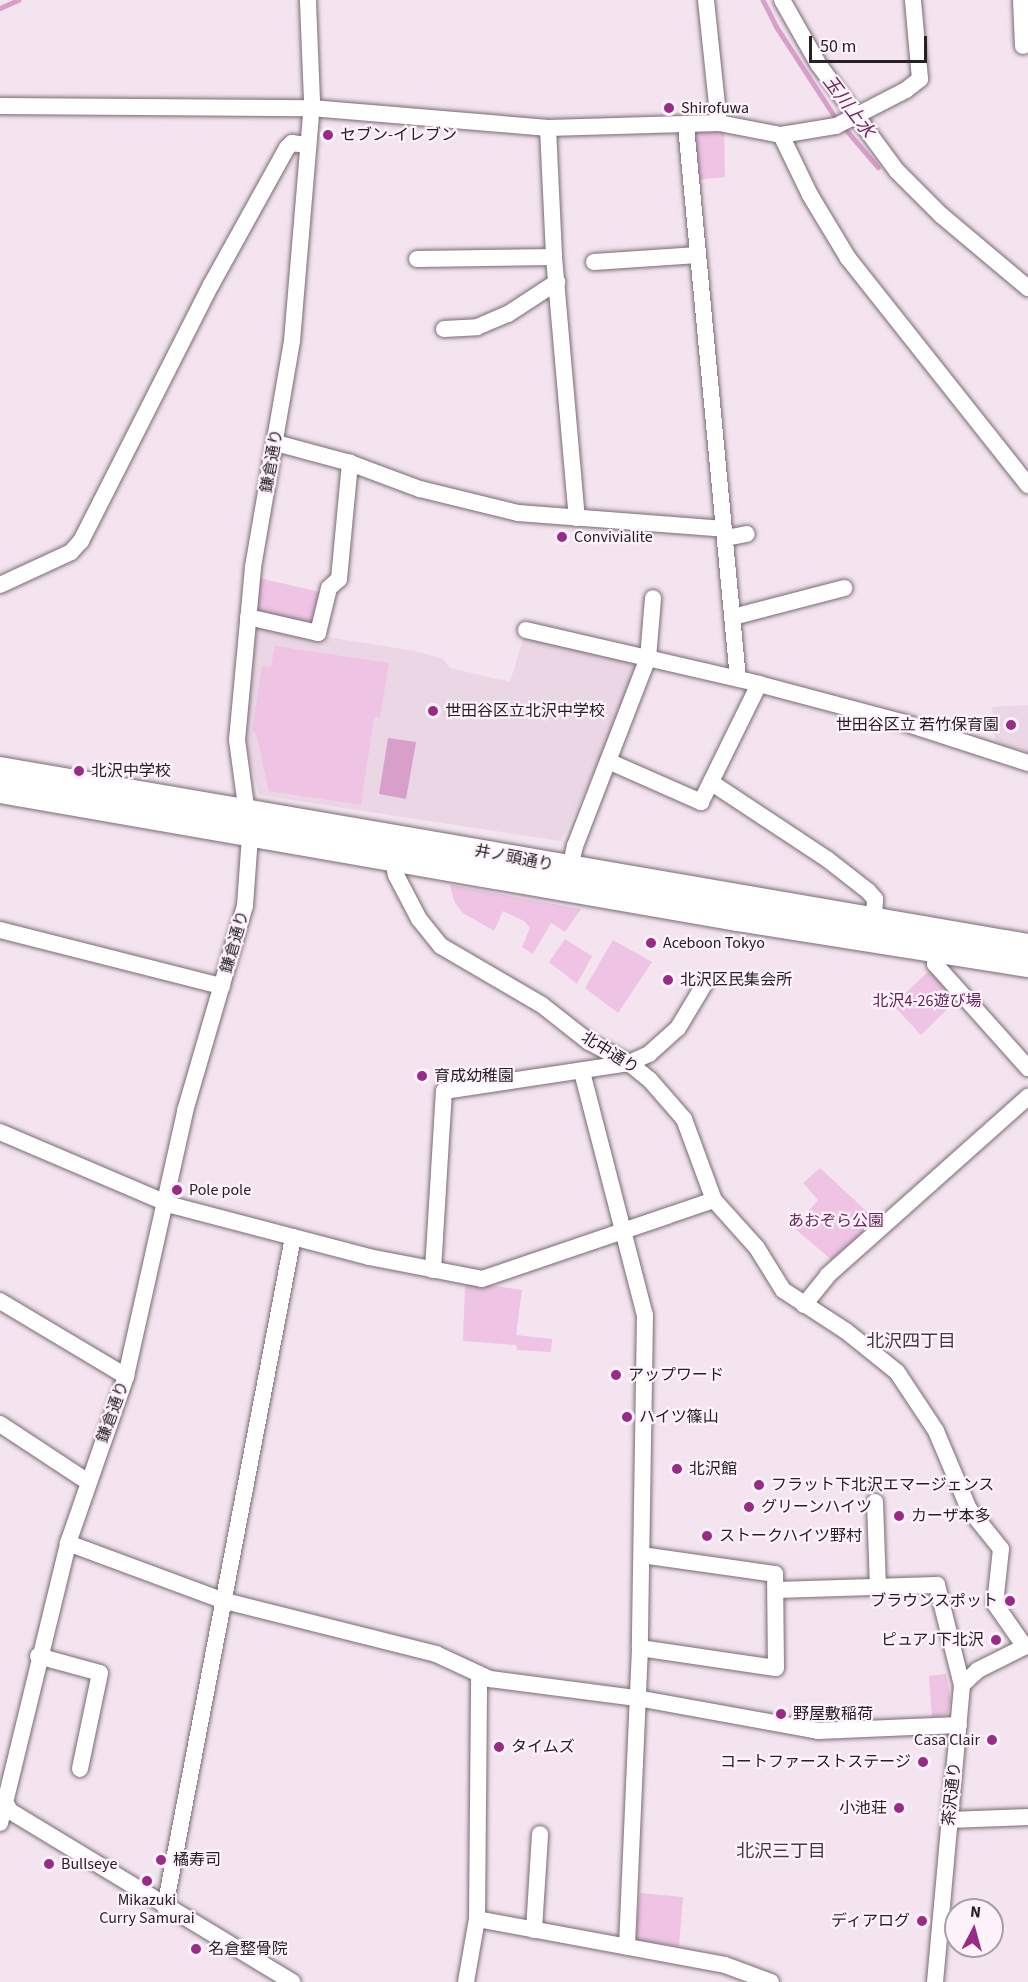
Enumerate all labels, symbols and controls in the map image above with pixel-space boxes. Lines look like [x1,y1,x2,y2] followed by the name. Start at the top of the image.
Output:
[812,24,930,62] scale bar
[820,34,856,59] text: 50 m
[818,72,878,142] water label: 玉川上水
[681,98,749,118] place label: Shirofuwa
[662,101,676,115] marker: Shirofuwa
[340,125,457,145] place label: セブン-イレブン
[321,128,335,142] marker: セブン-イレブン
[257,428,287,494] street label: 鎌倉通り
[574,527,653,547] place label: Convivialite
[555,530,569,544] marker: Convivialite
[445,701,605,721] place label: 世田谷区立北沢中学校
[426,704,440,718] marker: 世田谷区立北沢中学校
[836,715,999,735] place label: 世田谷区立 若竹保育園
[1004,718,1018,732] marker: 世田谷区立 若竹保育園
[91,761,171,781] place label: 北沢中学校
[72,764,86,778] marker: 北沢中学校
[473,841,555,875] street label: 井ノ頭通り
[217,909,253,975] street label: 鎌倉通り
[663,933,765,953] place label: Aceboon Tokyo
[644,936,658,950] marker: Aceboon Tokyo
[680,970,792,990] place label: 北沢区民集会所
[661,973,675,987] marker: 北沢区民集会所
[873,991,981,1011] park label: 北沢4-26遊び場
[578,1028,642,1078] street label: 北中通り
[434,1066,514,1086] place label: 育成幼稚園
[415,1069,429,1083] marker: 育成幼稚園
[189,1180,251,1200] place label: Pole pole
[170,1183,184,1197] marker: Pole pole
[788,1211,884,1231] park label: あおぞら公園
[866,1331,956,1353] district label: 北沢四丁目
[628,1365,724,1385] place label: アップワード
[609,1368,623,1382] marker: アップワード
[93,1379,133,1445] street label: 鎌倉通り
[639,1407,719,1427] place label: ハイツ篠山
[620,1410,634,1424] marker: ハイツ篠山
[689,1459,737,1479] place label: 北沢館
[670,1462,684,1476] marker: 北沢館
[771,1475,995,1495] place label: フラット下北沢エマージェンス
[752,1478,766,1492] marker: フラット下北沢エマージェンス
[761,1497,873,1517] place label: グリーンハイツ
[742,1500,756,1514] marker: グリーンハイツ
[911,1506,991,1526] place label: カーザ本多
[892,1509,906,1523] marker: カーザ本多
[719,1526,863,1546] place label: ストークハイツ野村
[700,1529,714,1543] marker: ストークハイツ野村
[870,1591,998,1611] place label: ブラウンスポット
[1003,1594,1017,1608] marker: ブラウンスポット
[880,1630,984,1650] place label: ピュアJ下北沢
[989,1633,1003,1647] marker: ピュアJ下北沢
[793,1704,873,1724] place label: 野屋敷稲荷
[774,1707,788,1721] marker: 野屋敷稲荷
[914,1730,980,1750] place label: Casa Clair
[985,1733,999,1747] marker: Casa Clair
[511,1737,575,1757] place label: タイムズ
[492,1740,506,1754] marker: タイムズ
[719,1752,911,1772] place label: コートファーストステージ
[916,1755,930,1769] marker: コートファーストステージ
[939,1761,965,1827] street label: 茶沢通り
[839,1798,887,1818] place label: 小池荘
[892,1801,906,1815] marker: 小池荘
[736,1841,826,1863] district label: 北沢三丁目
[173,1850,221,1870] place label: 橘寿司
[154,1853,168,1867] marker: 橘寿司
[61,1854,117,1874] place label: Bullseye
[42,1857,56,1871] marker: Bullseye
[140,1874,154,1888] marker: Mikazuki Curry Samurai
[99,1890,195,1928] place label: Mikazuki Curry Samurai
[944,1898,1004,1958] north arrow
[969,1901,982,1924] text: N
[830,1911,910,1931] place label: ディアログ
[915,1914,929,1928] marker: ディアログ
[208,1939,288,1959] place label: 名倉整骨院
[189,1942,203,1956] marker: 名倉整骨院

